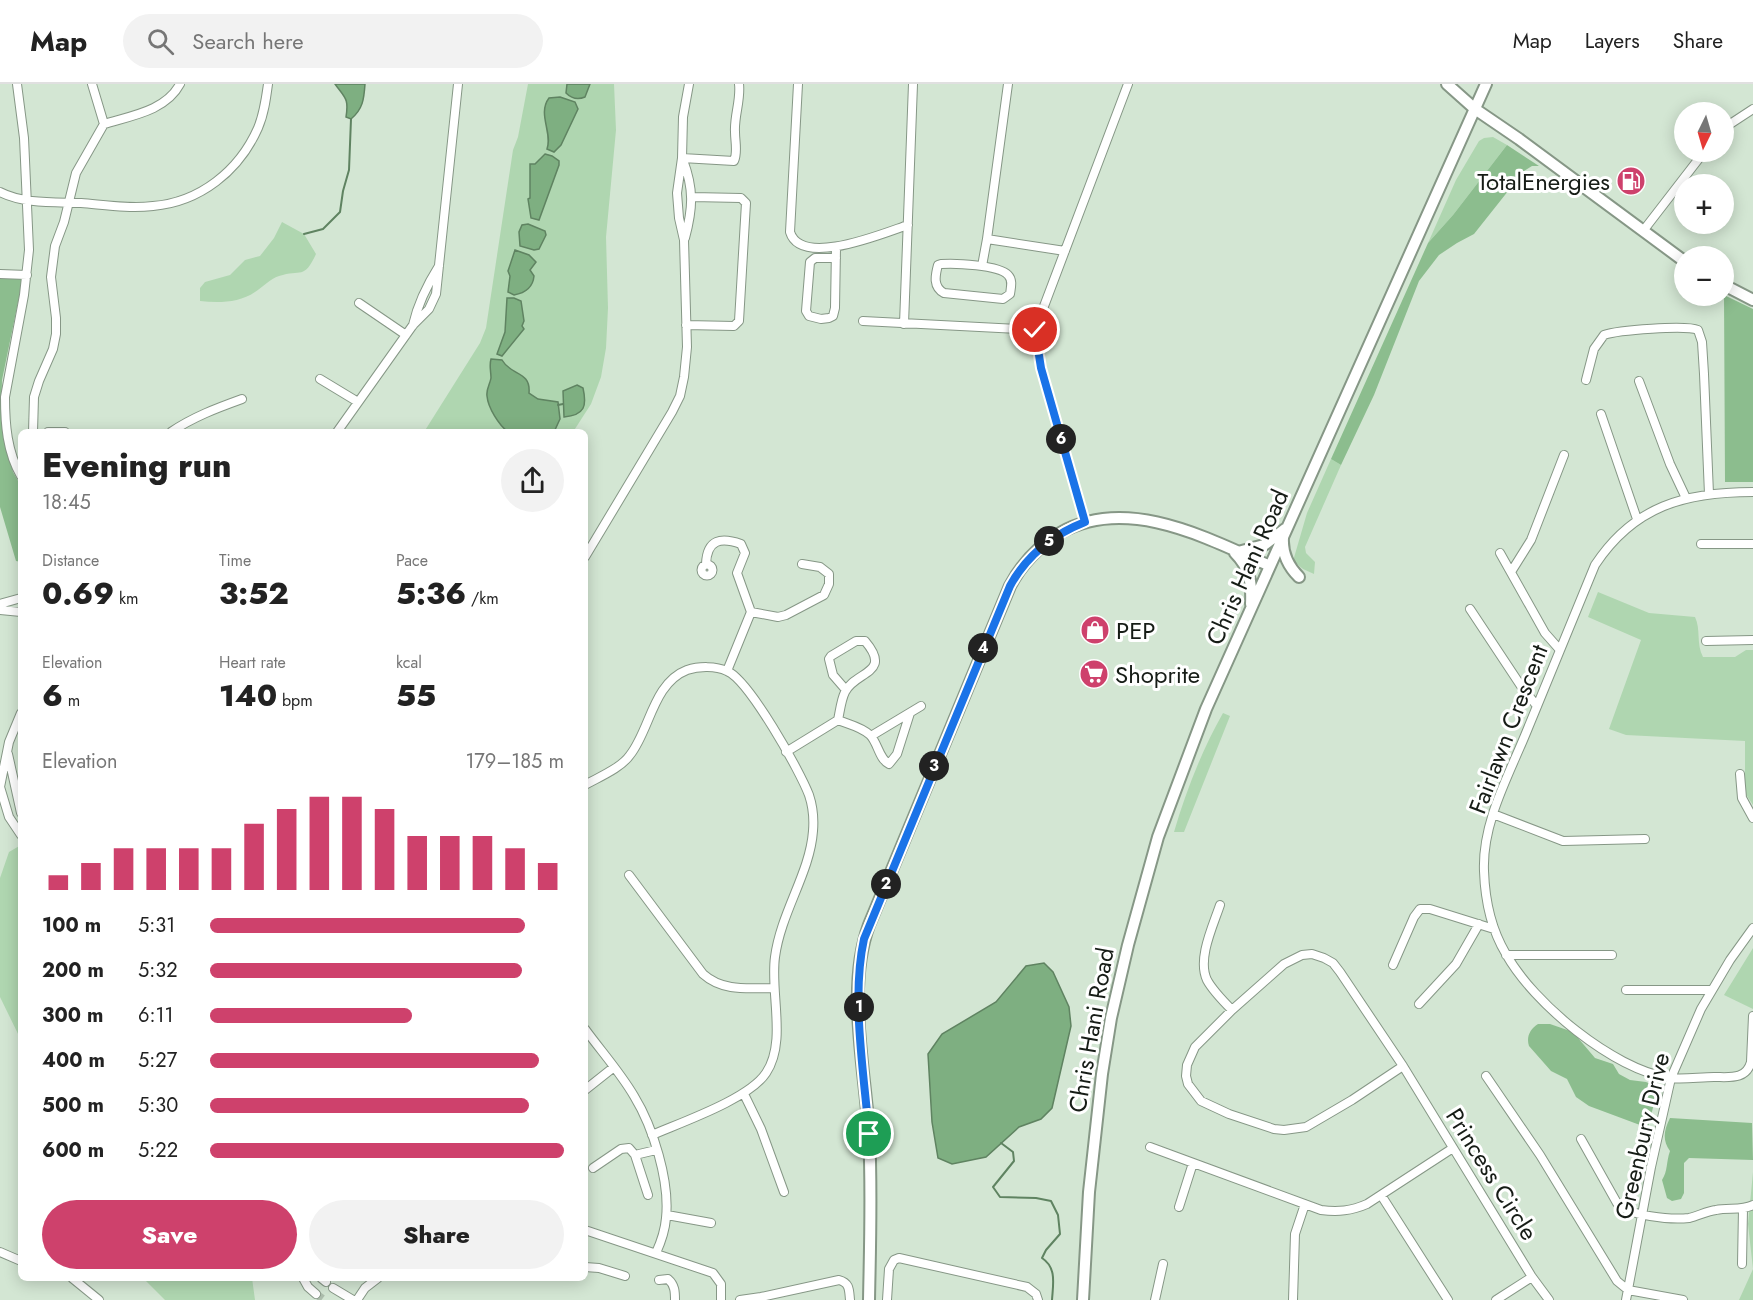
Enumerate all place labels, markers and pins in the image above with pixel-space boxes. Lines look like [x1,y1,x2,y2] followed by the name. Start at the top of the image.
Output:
[1477,164,1610,199] place label: TotalEnergies
[1615,165,1647,197] fuel station icon: TotalEnergies
[1009,304,1060,355] pin
[1046,424,1076,454] pin: 6
[1034,526,1064,556] pin: 5
[1116,613,1156,648] place label: PEP
[1079,614,1111,646] shop icon: PEP
[968,633,998,663] pin: 4
[1115,657,1200,692] place label: Shoprite
[1078,658,1110,690] supermarket icon: Shoprite
[919,751,949,781] pin: 3
[871,869,901,899] pin: 2
[844,992,874,1022] pin: 1
[843,1108,894,1159] pin

